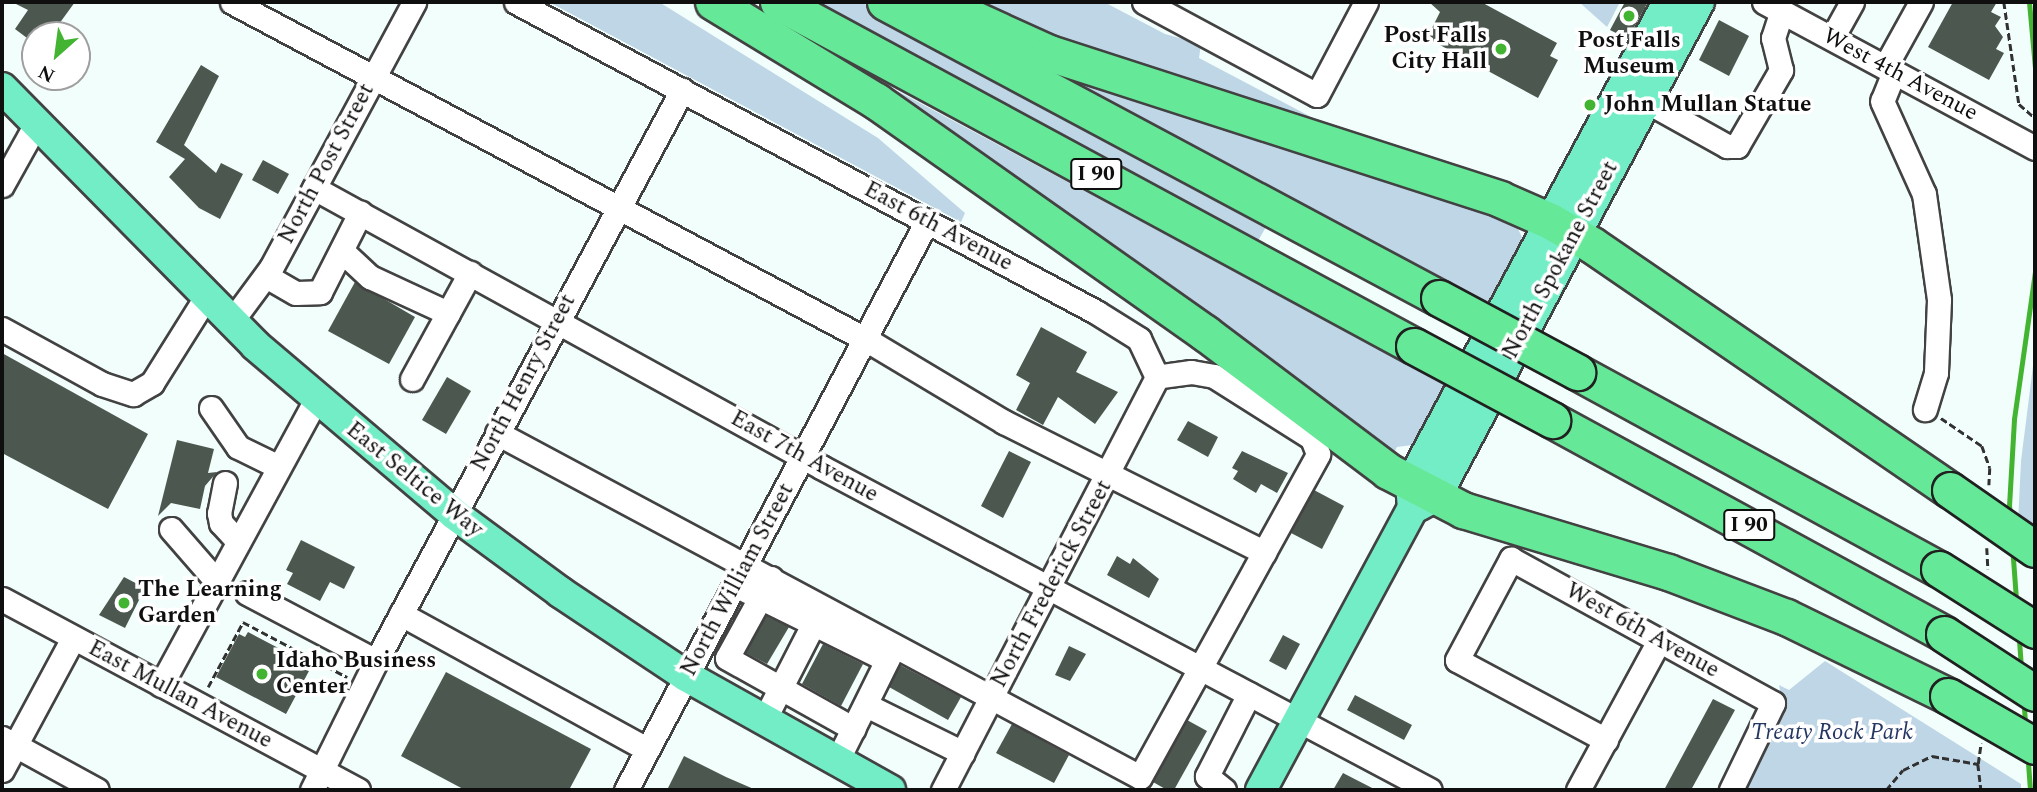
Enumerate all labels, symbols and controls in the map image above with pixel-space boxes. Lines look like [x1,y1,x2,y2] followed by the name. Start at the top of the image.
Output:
[1621,8,1637,24] marker: Post Falls Museum
[21,21,91,91] north arrow
[1383,22,1487,76] place label: Post Falls City Hall
[1818,23,1982,127] street label: West 4th Avenue
[1577,27,1681,81] place label: Post Falls Museum
[1493,41,1509,57] marker: Post Falls City Hall
[33,57,61,90] text: N
[273,79,381,249] street label: North Post Street
[1604,91,1811,119] place label: John Mullan Statue
[1582,97,1598,113] marker: John Mullan Statue
[1070,156,1122,192] road number: I 90
[1497,157,1625,363] street label: North Spokane Street
[859,176,1017,278] street label: East 6th Avenue
[466,290,582,476] street label: North Henry Street
[725,405,883,509] street label: East 7th Avenue
[340,416,488,544] street label: East Seltice Way
[986,475,1118,693] street label: North Frederick Street
[675,479,801,681] street label: North William Street
[1723,508,1775,542] road number: I 90
[138,576,282,630] place label: The Learning Garden
[1560,577,1724,685] street label: West 6th Avenue
[116,595,132,611] marker: The Learning Garden
[83,635,277,755] street label: East Mullan Avenue
[276,647,436,701] place label: Idaho Business Center
[254,666,270,682] marker: Idaho Business Center
[1751,719,1913,747] park label: Treaty Rock Park

